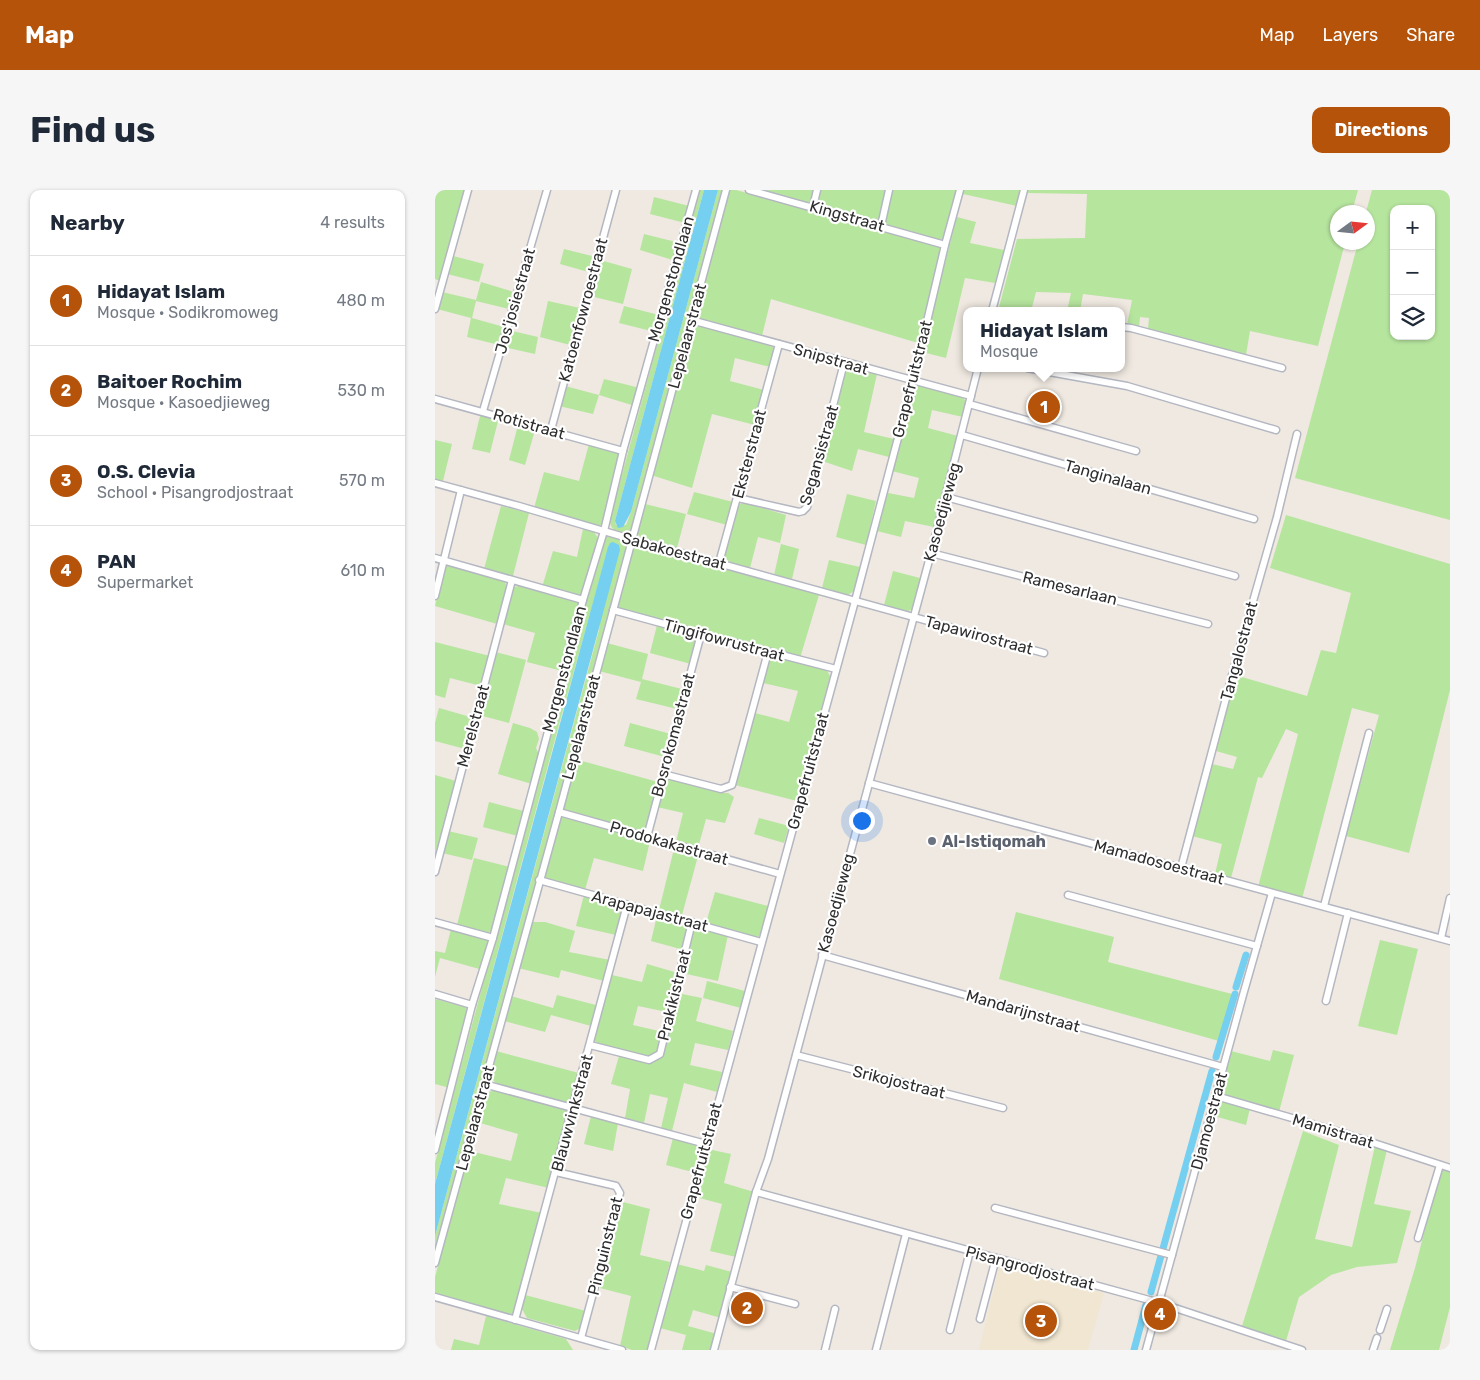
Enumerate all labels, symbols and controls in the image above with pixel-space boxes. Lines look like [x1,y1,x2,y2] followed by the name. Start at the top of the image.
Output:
[25,21,74,49] text: Map
[1260,24,1295,46] text: Map
[1323,24,1378,46] text: Layers
[1406,24,1455,46] text: Share
[1312,107,1450,153] button: Directions
[30,109,155,151] text: Find us
[807,196,887,236] street label: Kingstraat
[1330,205,1375,250] north arrow
[1390,205,1435,340] map controls
[1390,205,1435,250] button: +
[50,210,125,235] text: Nearby
[320,213,385,232] text: 4 results
[644,214,698,344] street label: Morgenstondlaan
[555,236,611,384] street label: Katoenfowroestraat
[491,246,539,356] street label: Jos'josiestraat
[1390,250,1435,295] button: −
[97,280,225,303] text: Hidayat Islam
[664,281,710,391] street label: Lepelaarstraat
[62,291,70,310] text: 1
[337,291,385,310] text: 480 m
[1390,295,1435,340] button: layers
[97,303,279,322] text: Mosque · Sodikromoweg
[963,307,1125,372] popup
[888,318,936,440] street label: Grapefruitstraat
[980,319,1108,342] text: Hidayat Islam
[791,339,871,379] street label: Snipstraat
[980,342,1038,361] text: Mosque
[97,370,242,393] text: Baitoer Rochim
[61,381,71,400] text: 2
[338,381,385,400] text: 530 m
[1028,388,1060,426] pin: 1
[97,393,270,412] text: Mosque · Kasoedjieweg
[796,403,842,507] street label: Segansistraat
[491,405,567,443] street label: Rotistraat
[728,407,770,501] street label: Eksterstraat
[1062,456,1154,498] street label: Tanginalaan
[97,460,195,483] text: O.S. Clevia
[920,460,964,564] street label: Kasoedjieweg
[61,471,71,490] text: 3
[339,471,385,490] text: 570 m
[97,483,293,502] text: School · Pisangrodjostraat
[620,528,728,574] street label: Sabakoestraat
[97,550,136,573] text: PAN
[61,561,71,580] text: 4
[341,561,385,580] text: 610 m
[1021,567,1119,609] street label: Ramesarlaan
[97,573,193,592] text: Supermarket
[1217,599,1261,703] street label: Tangalostraat
[538,604,590,734] street label: Morgenstondlaan
[923,611,1035,659] street label: Tapawirostraat
[662,615,786,665] street label: Tingifowrustraat
[647,671,699,799] street label: Bosrokomastraat
[558,672,604,782] street label: Lepelaarstraat
[453,683,493,769] street label: Merelstraat
[783,710,833,832] street label: Grapefruitstraat
[849,808,875,834] your location
[608,817,730,869] street label: Prodokakastraat
[942,832,1046,851] place label: Al-Istiqomah
[926,835,938,847] marker: Al-Istiqomah
[1092,836,1226,888] street label: Mamadosoestraat
[814,851,858,955] street label: Kasoedjieweg
[590,886,710,936] street label: Arapapajastraat
[653,947,695,1043] street label: Prakikistraat
[964,986,1082,1036] street label: Mandarijnstraat
[547,1052,597,1174] street label: Blauwvinkstraat
[851,1061,947,1103] street label: Srikojostraat
[452,1063,498,1173] street label: Lepelaarstraat
[1187,1070,1231,1172] street label: Djamoestraat
[676,1100,726,1222] street label: Grapefruitstraat
[1290,1110,1376,1152] street label: Mamistraat
[584,1195,626,1297] street label: Pinguinstraat
[964,1242,1096,1294] street label: Pisangrodjostraat
[731,1289,763,1327] pin: 2
[1144,1295,1176,1333] pin: 4
[1025,1302,1057,1340] pin: 3

